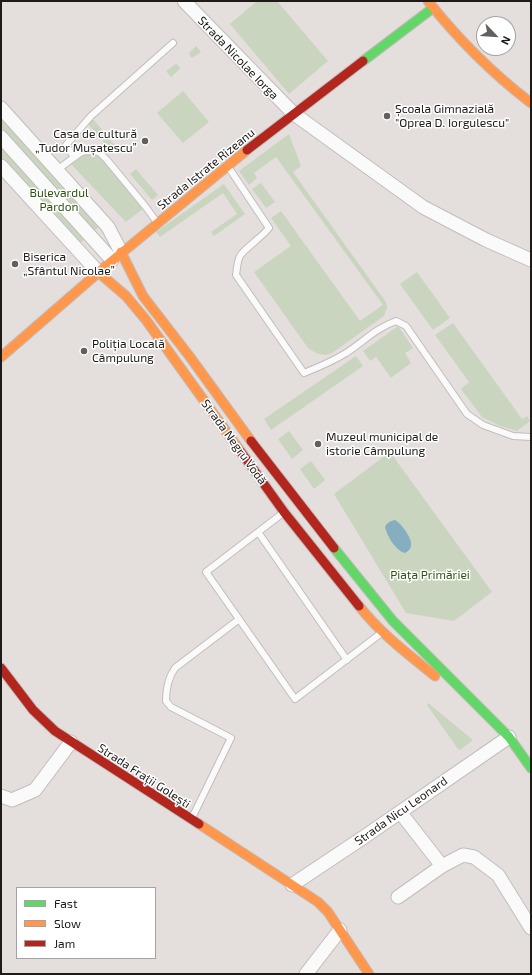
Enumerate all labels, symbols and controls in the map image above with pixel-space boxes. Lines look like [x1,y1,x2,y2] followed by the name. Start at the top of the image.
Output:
[195,13,281,103] street label: Strada Nicolae Iorga
[476,16,516,56] north arrow
[499,35,514,47] text: N
[395,102,509,130] place label: Școala Gimnazială "Oprea D. Iorgulescu"
[382,111,392,121] marker: Școala Gimnazială "Oprea D. Iorgulescu"
[154,125,258,213] street label: Strada Istrate Rizeanu
[35,127,137,155] place label: Casa de cultură „Tudor Mușatescu”
[140,136,150,146] marker: Casa de cultură „Tudor Mușatescu”
[29,186,89,214] park label: Bulevardul Pardon
[23,250,115,278] place label: Biserica „Sfântul Nicolae”
[10,259,20,269] marker: Biserica „Sfântul Nicolae”
[92,337,165,365] place label: Poliția Locală Câmpulung
[79,346,89,356] marker: Poliția Locală Câmpulung
[198,397,270,487] street label: Strada Negru Vodă
[326,430,438,458] place label: Muzeul municipal de istorie Câmpulung
[313,439,323,449] marker: Muzeul municipal de istorie Câmpulung
[390,568,470,582] park label: Piaţa Primăriei
[95,741,193,811] street label: Strada Frații Golești
[352,774,450,848] street label: Strada Nicu Leonard
[16,887,156,959] legend
[54,896,77,910] text: Fast
[54,916,81,930] text: Slow
[54,936,75,950] text: Jam

